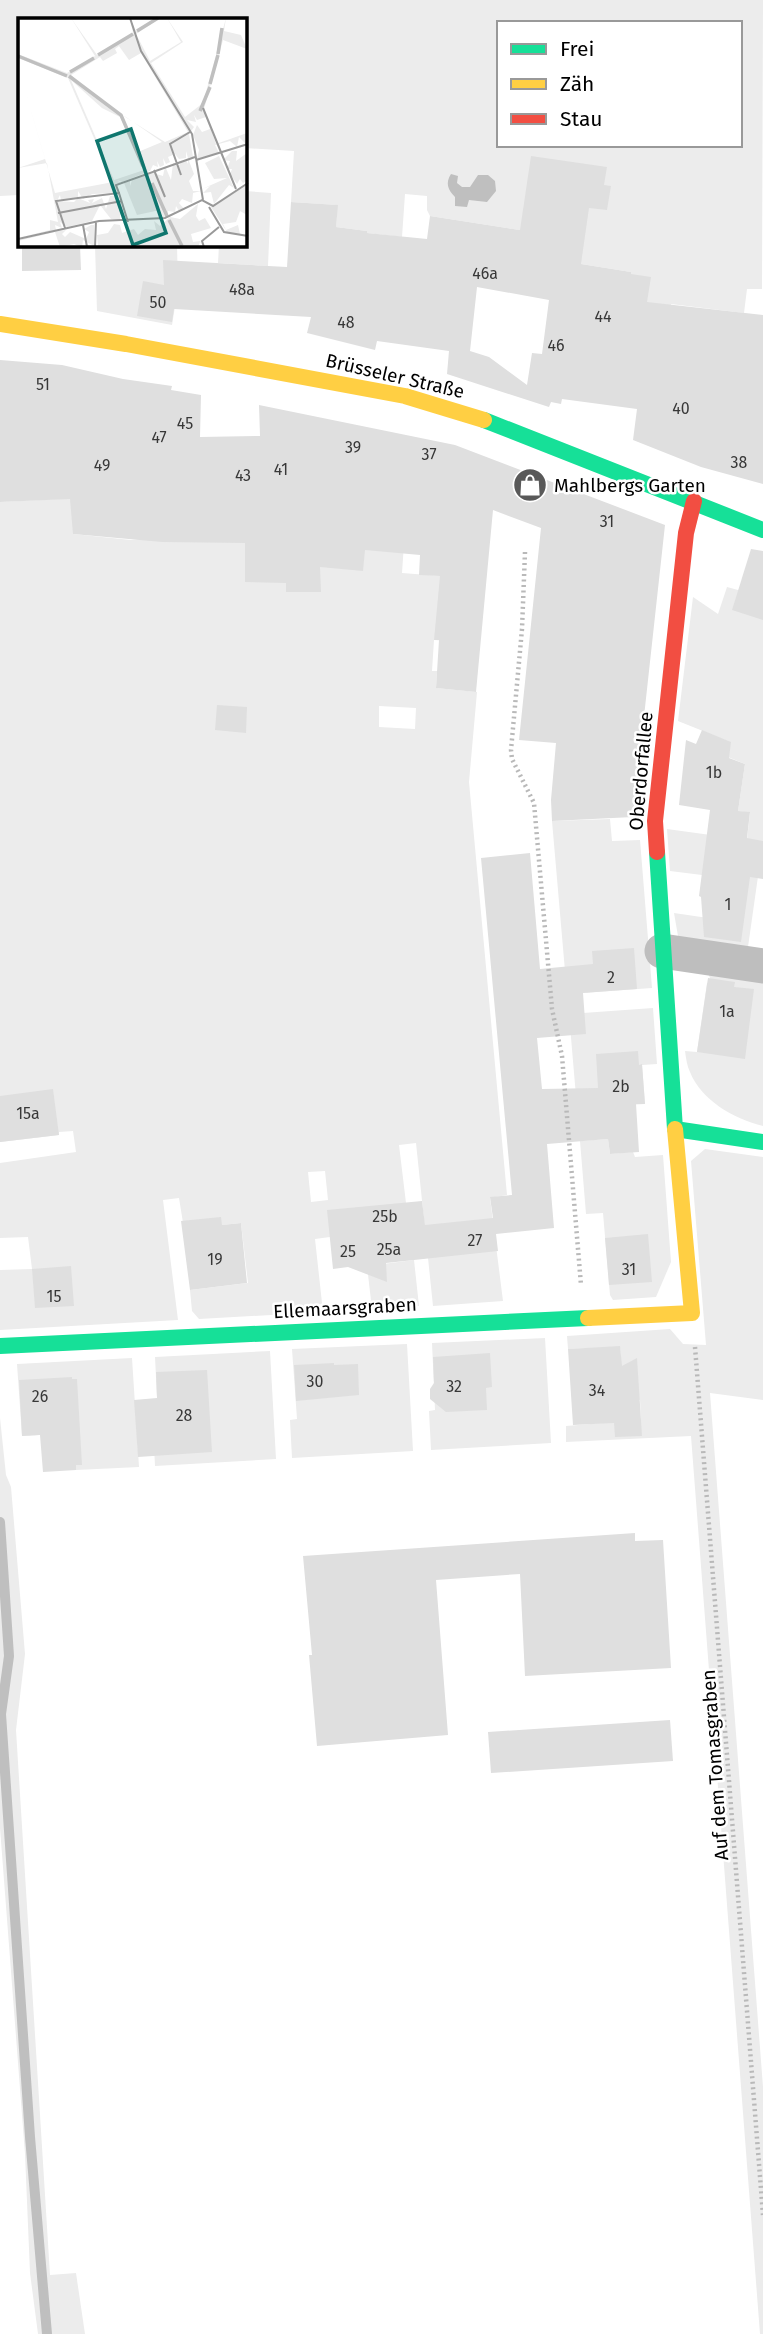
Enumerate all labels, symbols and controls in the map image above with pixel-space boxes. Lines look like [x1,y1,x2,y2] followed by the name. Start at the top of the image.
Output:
[18,18,247,247] inset map
[497,21,742,147] legend
[560,36,594,62] text: Frei
[560,71,594,97] text: Zäh
[560,106,603,132] text: Stau
[472,264,498,283] house number: 46a
[229,280,255,299] house number: 48a
[150,293,167,312] house number: 50
[594,307,612,326] house number: 44
[337,313,355,332] house number: 48
[547,336,565,355] house number: 46
[323,349,467,403] street label: Brüsseler Straße
[36,375,50,394] house number: 51
[672,399,690,418] house number: 40
[177,414,193,433] house number: 45
[151,428,167,447] house number: 47
[345,438,361,457] house number: 39
[421,445,437,464] house number: 37
[731,453,748,472] house number: 38
[94,456,110,475] house number: 49
[274,460,288,479] house number: 41
[235,466,251,485] house number: 43
[511,466,549,504] shop icon: Mahlbergs Garten
[554,474,706,497] place label: Mahlbergs Garten
[600,512,614,531] house number: 31
[624,711,658,831] street label: Oberdorfallee
[706,763,722,782] house number: 1b
[725,895,731,914] house number: 1
[607,968,615,987] house number: 2
[719,1002,735,1021] house number: 1a
[612,1077,630,1096] house number: 2b
[16,1104,40,1123] house number: 15a
[372,1207,398,1226] house number: 25b
[468,1231,482,1250] house number: 27
[377,1240,401,1259] house number: 25a
[340,1242,356,1261] house number: 25
[207,1250,223,1269] house number: 19
[622,1260,636,1279] house number: 31
[47,1287,61,1306] house number: 15
[273,1293,417,1323] street label: Ellemaarsgraben
[307,1372,324,1391] house number: 30
[446,1377,462,1396] house number: 32
[589,1381,606,1400] house number: 34
[32,1387,48,1406] house number: 26
[176,1406,193,1425] house number: 28
[697,1669,733,1861] street label: Auf dem Tomasgraben

